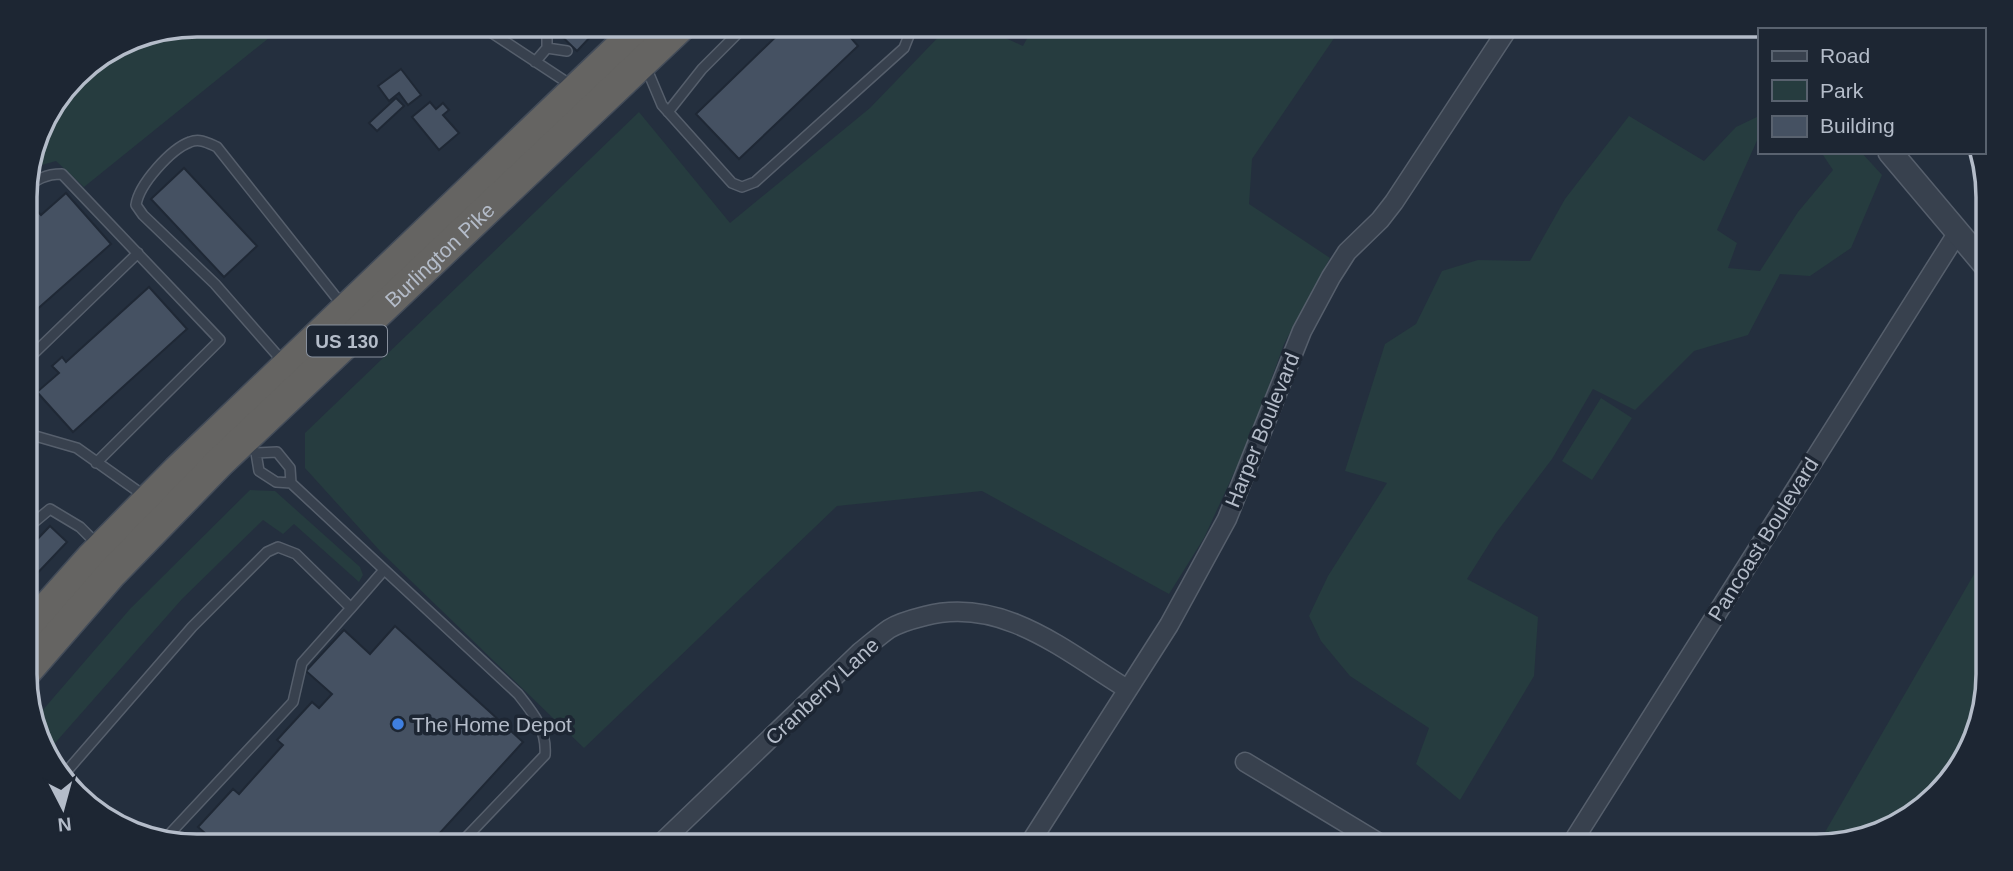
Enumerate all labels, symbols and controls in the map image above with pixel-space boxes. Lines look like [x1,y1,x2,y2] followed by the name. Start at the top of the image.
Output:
[1758,28,1985,154] legend
[1820,44,1870,67] text: Road
[1820,79,1864,102] text: Park
[1820,114,1895,137] text: Building
[380,198,499,311] street label: Burlington Pike
[307,326,387,356] road number: US 130
[1221,349,1303,511] street label: Harper Boulevard
[1703,453,1823,625] street label: Pancoast Boulevard
[761,633,883,749] street label: Cranberry Lane
[412,713,572,736] place label: The Home Depot
[390,716,406,732] marker: The Home Depot
[28,773,98,843] north arrow
[57,813,73,836] text: N

